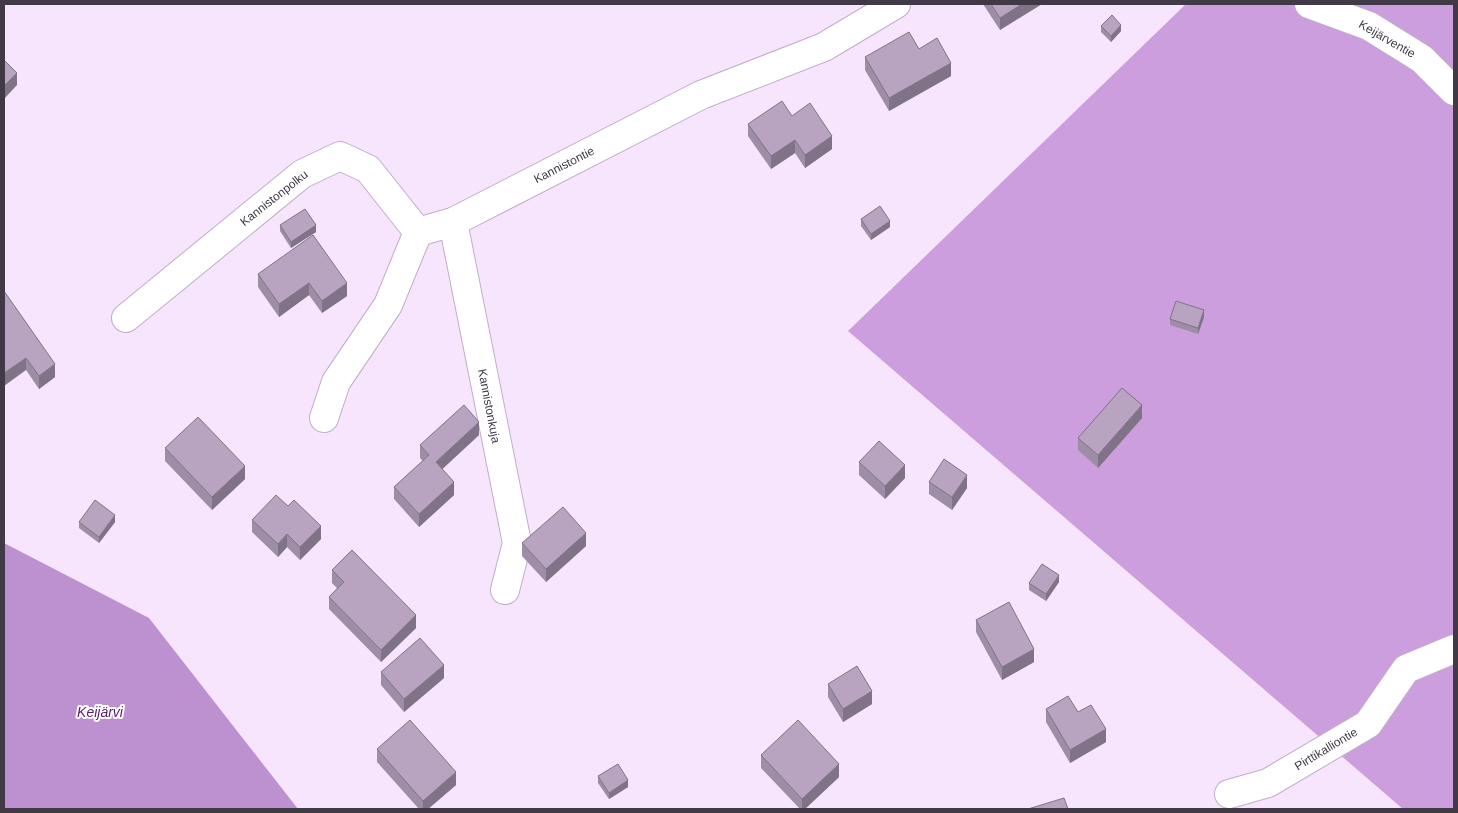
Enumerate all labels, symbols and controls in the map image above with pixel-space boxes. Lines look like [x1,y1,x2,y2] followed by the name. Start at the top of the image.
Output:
[1356,17,1418,61] street label: Keijärventie
[531,144,597,186] street label: Kannistontie
[237,167,311,229] street label: Kannistonpolku
[475,368,503,445] street label: Kannistonkuja
[77,704,124,720] water label: Keijärvi
[1292,725,1360,773] street label: Pirttikalliontie

